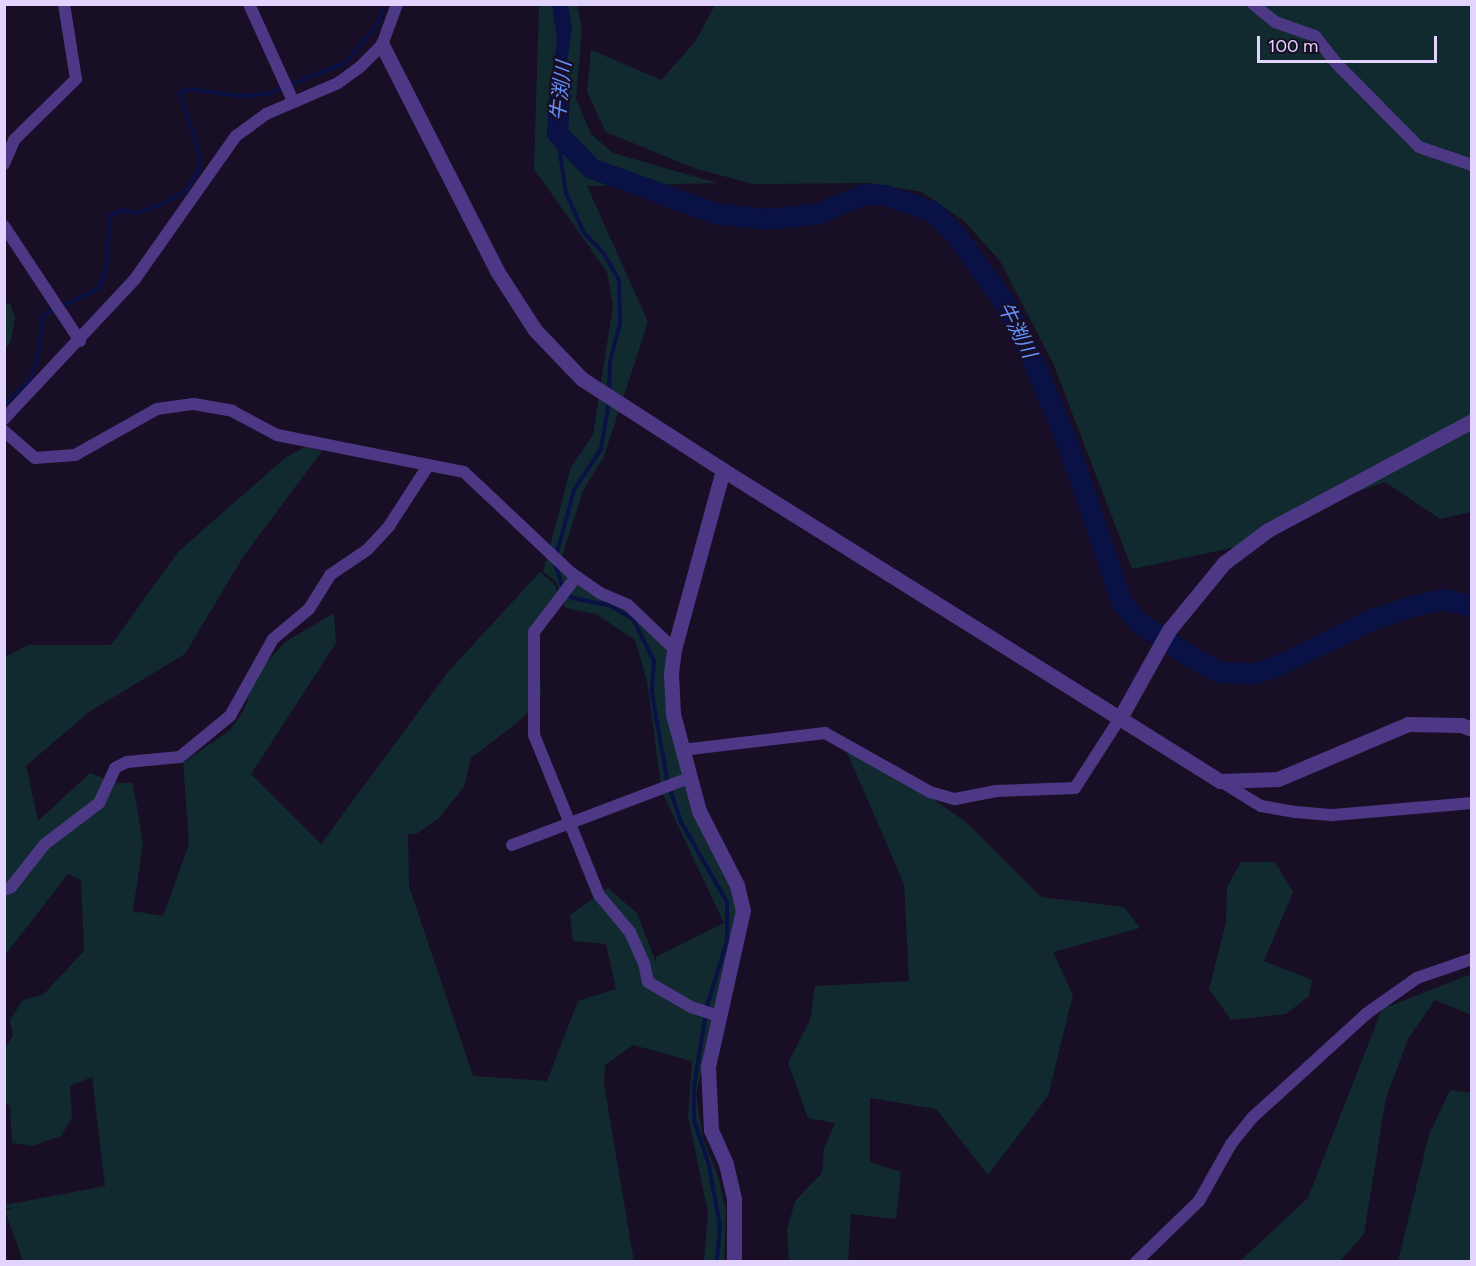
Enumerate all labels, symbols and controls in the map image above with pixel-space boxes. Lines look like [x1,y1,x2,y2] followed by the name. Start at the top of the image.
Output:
[1260,24,1440,62] scale bar
[1268,35,1318,57] text: 100 m
[546,60,576,122] water label: 牛渕川
[993,298,1041,362] water label: 牛渕川

